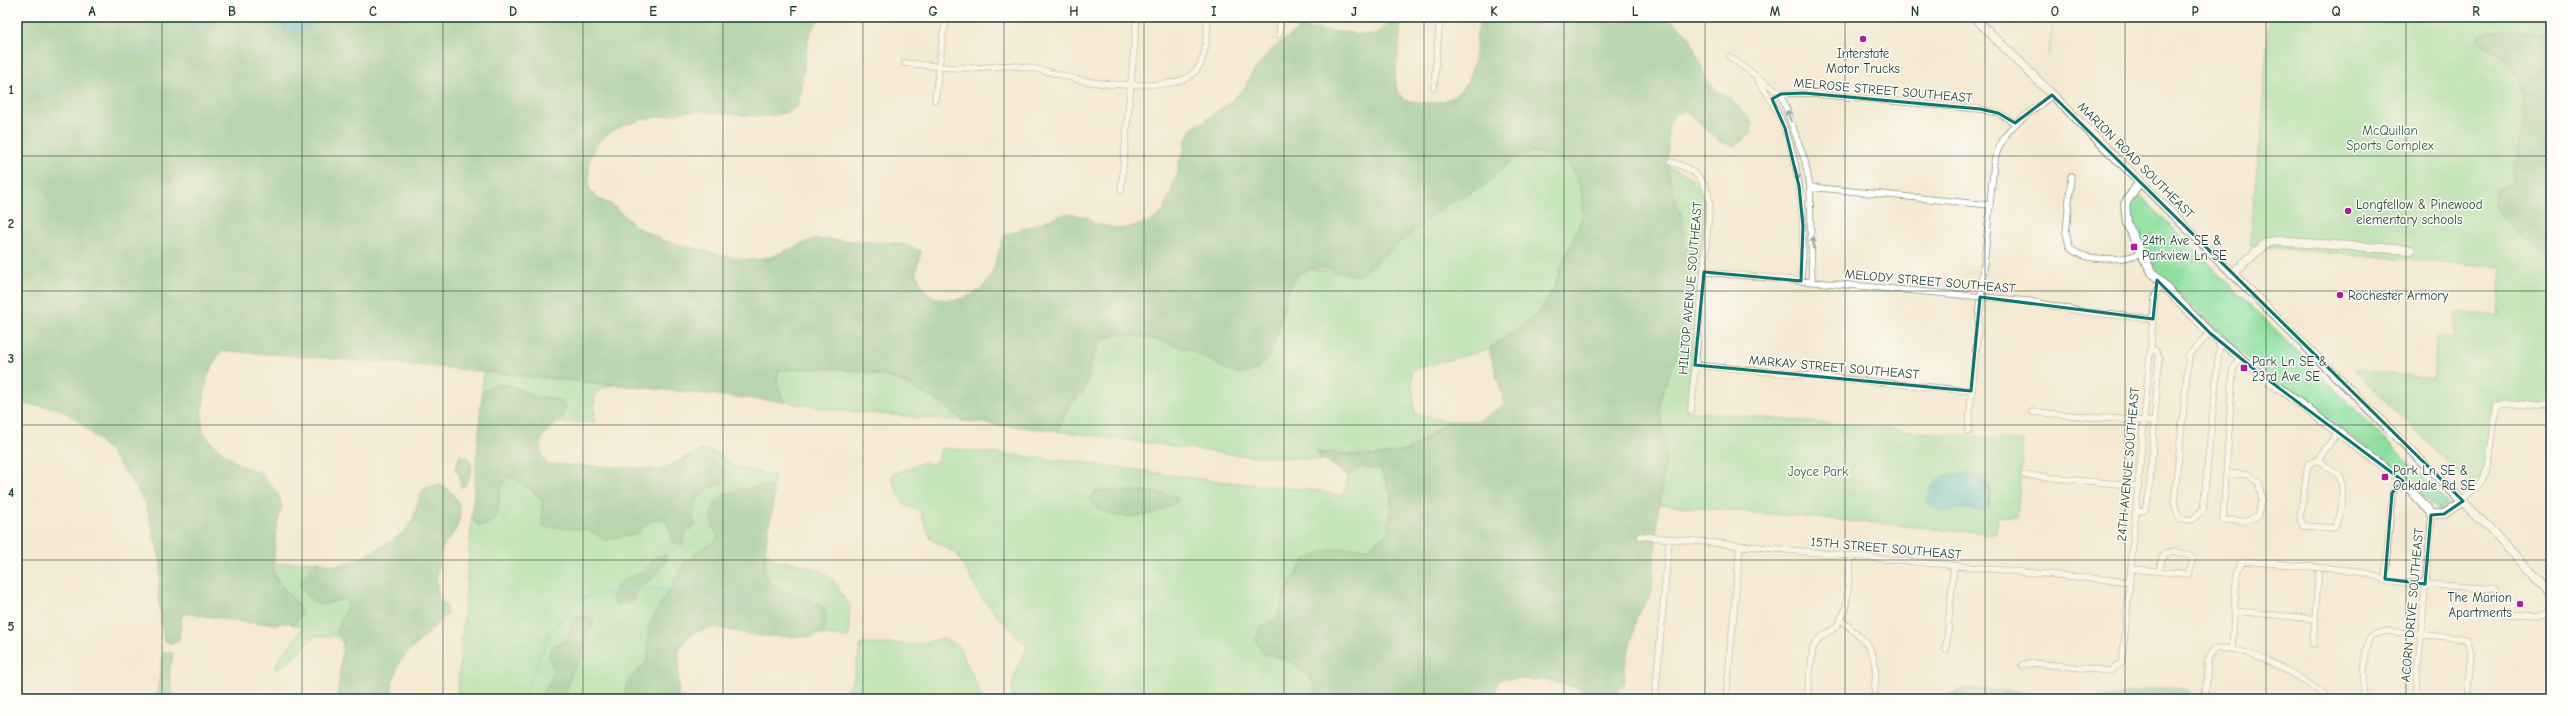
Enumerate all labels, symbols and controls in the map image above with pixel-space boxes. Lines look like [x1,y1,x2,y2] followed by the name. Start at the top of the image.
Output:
[88,4,96,19] text: A
[228,4,236,19] text: B
[369,4,377,19] text: C
[509,4,517,19] text: D
[649,4,657,19] text: E
[789,4,797,19] text: F
[928,4,938,19] text: G
[1069,4,1079,19] text: H
[1211,4,1217,19] text: I
[1351,4,1357,19] text: J
[1490,4,1498,19] text: K
[1632,4,1639,19] text: L
[1770,4,1781,19] text: M
[1911,4,1919,19] text: N
[2051,4,2059,19] text: O
[2191,4,2199,19] text: P
[2331,4,2341,19] text: Q
[2472,4,2480,19] text: R
[1858,34,1868,44] marker: Interstate Motor Trucks
[1826,46,1900,76] place label: Interstate Motor Trucks
[1793,75,1973,105] street label: MELROSE STREET SOUTHEAST
[8,82,14,97] text: 1
[2075,99,2197,221] street label: MARION ROAD SOUTHEAST
[1785,111,1793,123] one-way arrow
[2346,123,2435,153] park label: McQuillan Sports Complex
[1793,167,1801,180] one-way arrow
[2356,197,2483,227] place label: Longfellow & Pinewood elementary schools
[1675,201,1705,375] street label: HILLTOP AVENUE SOUTHEAST
[2343,206,2353,216] marker: Longfellow & Pinewood elementary schools
[8,216,14,231] text: 2
[2142,233,2227,263] place label: 24th Ave SE & Parkview Ln SE
[1809,237,1817,250] one-way arrow
[2129,242,2139,252] marker: 24th Ave SE & Parkview Ln SE
[1844,266,2016,296] street label: MELODY STREET SOUTHEAST
[2348,288,2448,303] place label: Rochester Armory
[2335,290,2345,300] marker: Rochester Armory
[8,351,14,366] text: 3
[1748,352,1920,382] street label: MARKAY STREET SOUTHEAST
[2252,354,2327,384] place label: Park Ln SE & 23rd Ave SE
[2239,363,2249,373] marker: Park Ln SE & 23rd Ave SE
[2114,386,2142,542] street label: 24TH AVENUE SOUTHEAST
[2393,463,2475,493] place label: Park Ln SE & Oakdale Rd SE
[1788,464,1849,479] park label: Joyce Park
[2380,472,2390,482] marker: Park Ln SE & Oakdale Rd SE
[8,485,14,500] text: 4
[2398,527,2426,683] street label: ACORN DRIVE SOUTHEAST
[1810,534,1962,562] street label: 15TH STREET SOUTHEAST
[2448,590,2512,620] place label: The Marion Apartments
[2515,599,2525,609] marker: The Marion Apartments
[8,619,15,634] text: 5

